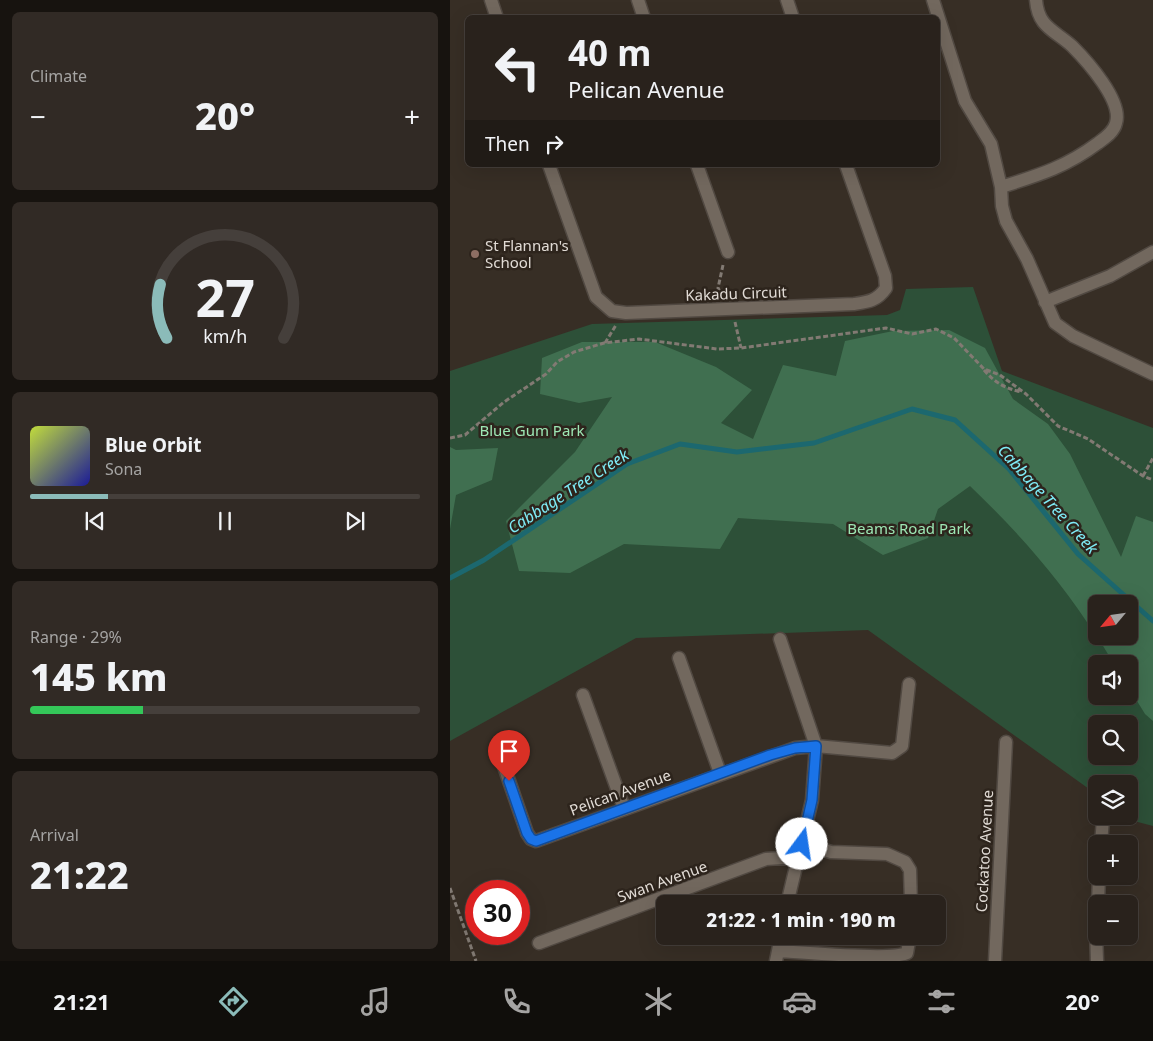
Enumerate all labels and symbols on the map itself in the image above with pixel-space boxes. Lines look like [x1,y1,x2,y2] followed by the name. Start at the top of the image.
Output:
[485,235,569,272] place label: St Flannan's School
[469,248,481,260] marker: St Flannan's School
[685,281,788,305] street label: Kakadu Circuit
[479,420,585,440] park label: Blue Gum Park
[993,440,1104,559] water label: Cabbage Tree Creek
[503,443,634,538] water label: Cabbage Tree Creek
[847,518,971,538] park label: Beams Road Park
[1088,595,1138,645] north arrow
[488,730,530,781] pin
[566,764,674,820] street label: Pelican Avenue
[971,789,997,913] street label: Cockatoo Avenue
[775,817,827,869] position arrow
[614,855,710,907] street label: Swan Avenue
[465,880,530,945] speed limit sign: 30

